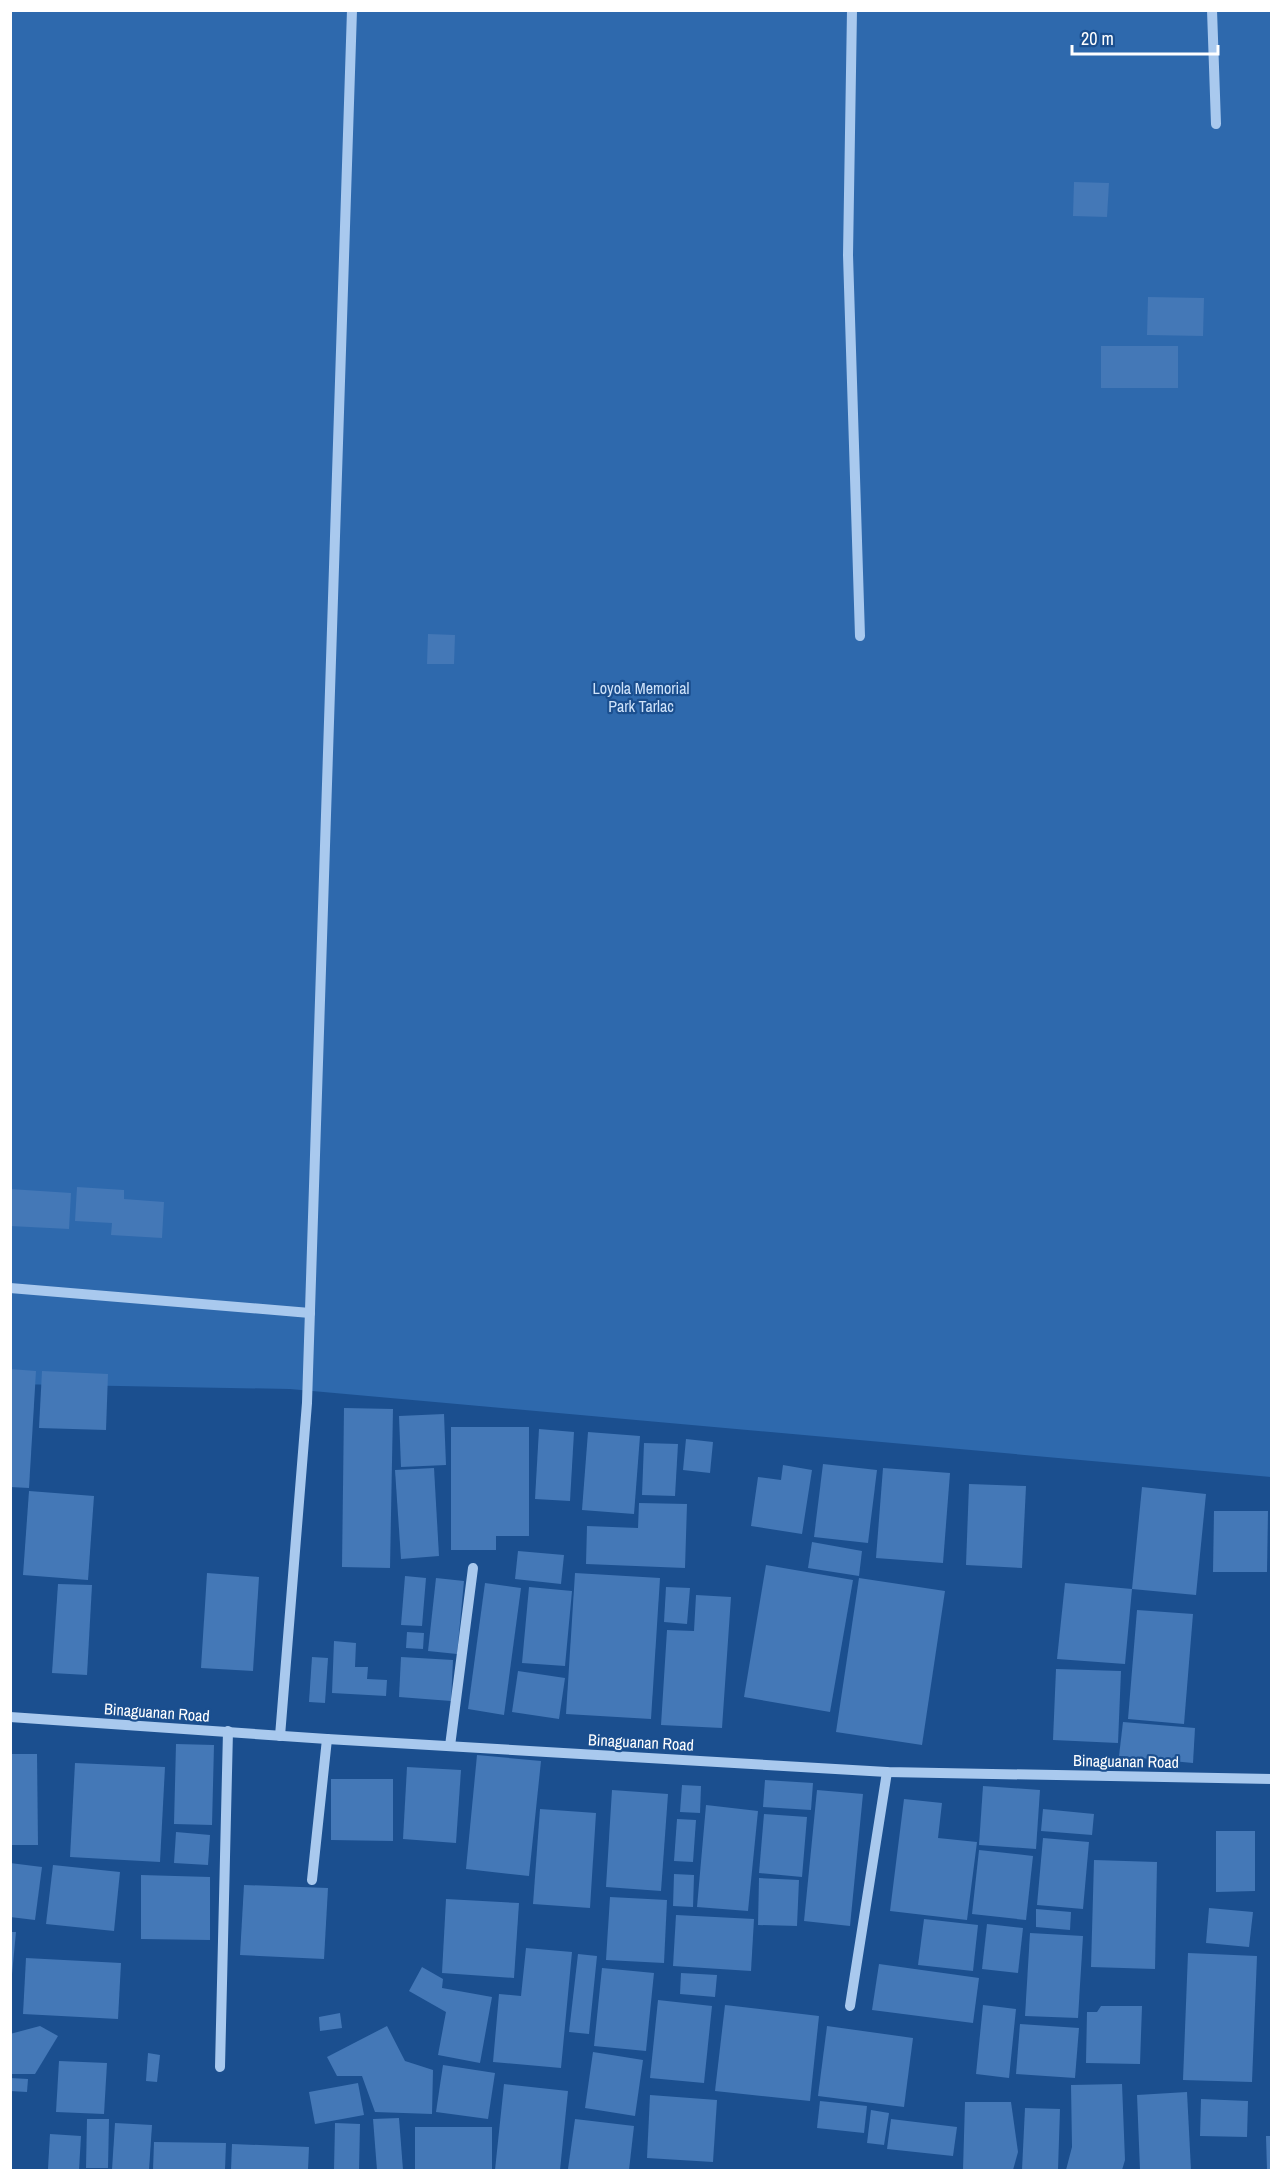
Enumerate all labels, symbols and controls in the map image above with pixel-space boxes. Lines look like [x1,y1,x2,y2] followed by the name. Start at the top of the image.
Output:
[1072,18,1218,56] scale bar
[1081,26,1114,51] text: 20 m
[593,677,690,717] park label: Loyola Memorial Park Tarlac
[103,1697,211,1727] street label: Binaguanan Road
[588,1728,694,1756] street label: Binaguanan Road
[1073,1749,1179,1773] street label: Binaguanan Road

